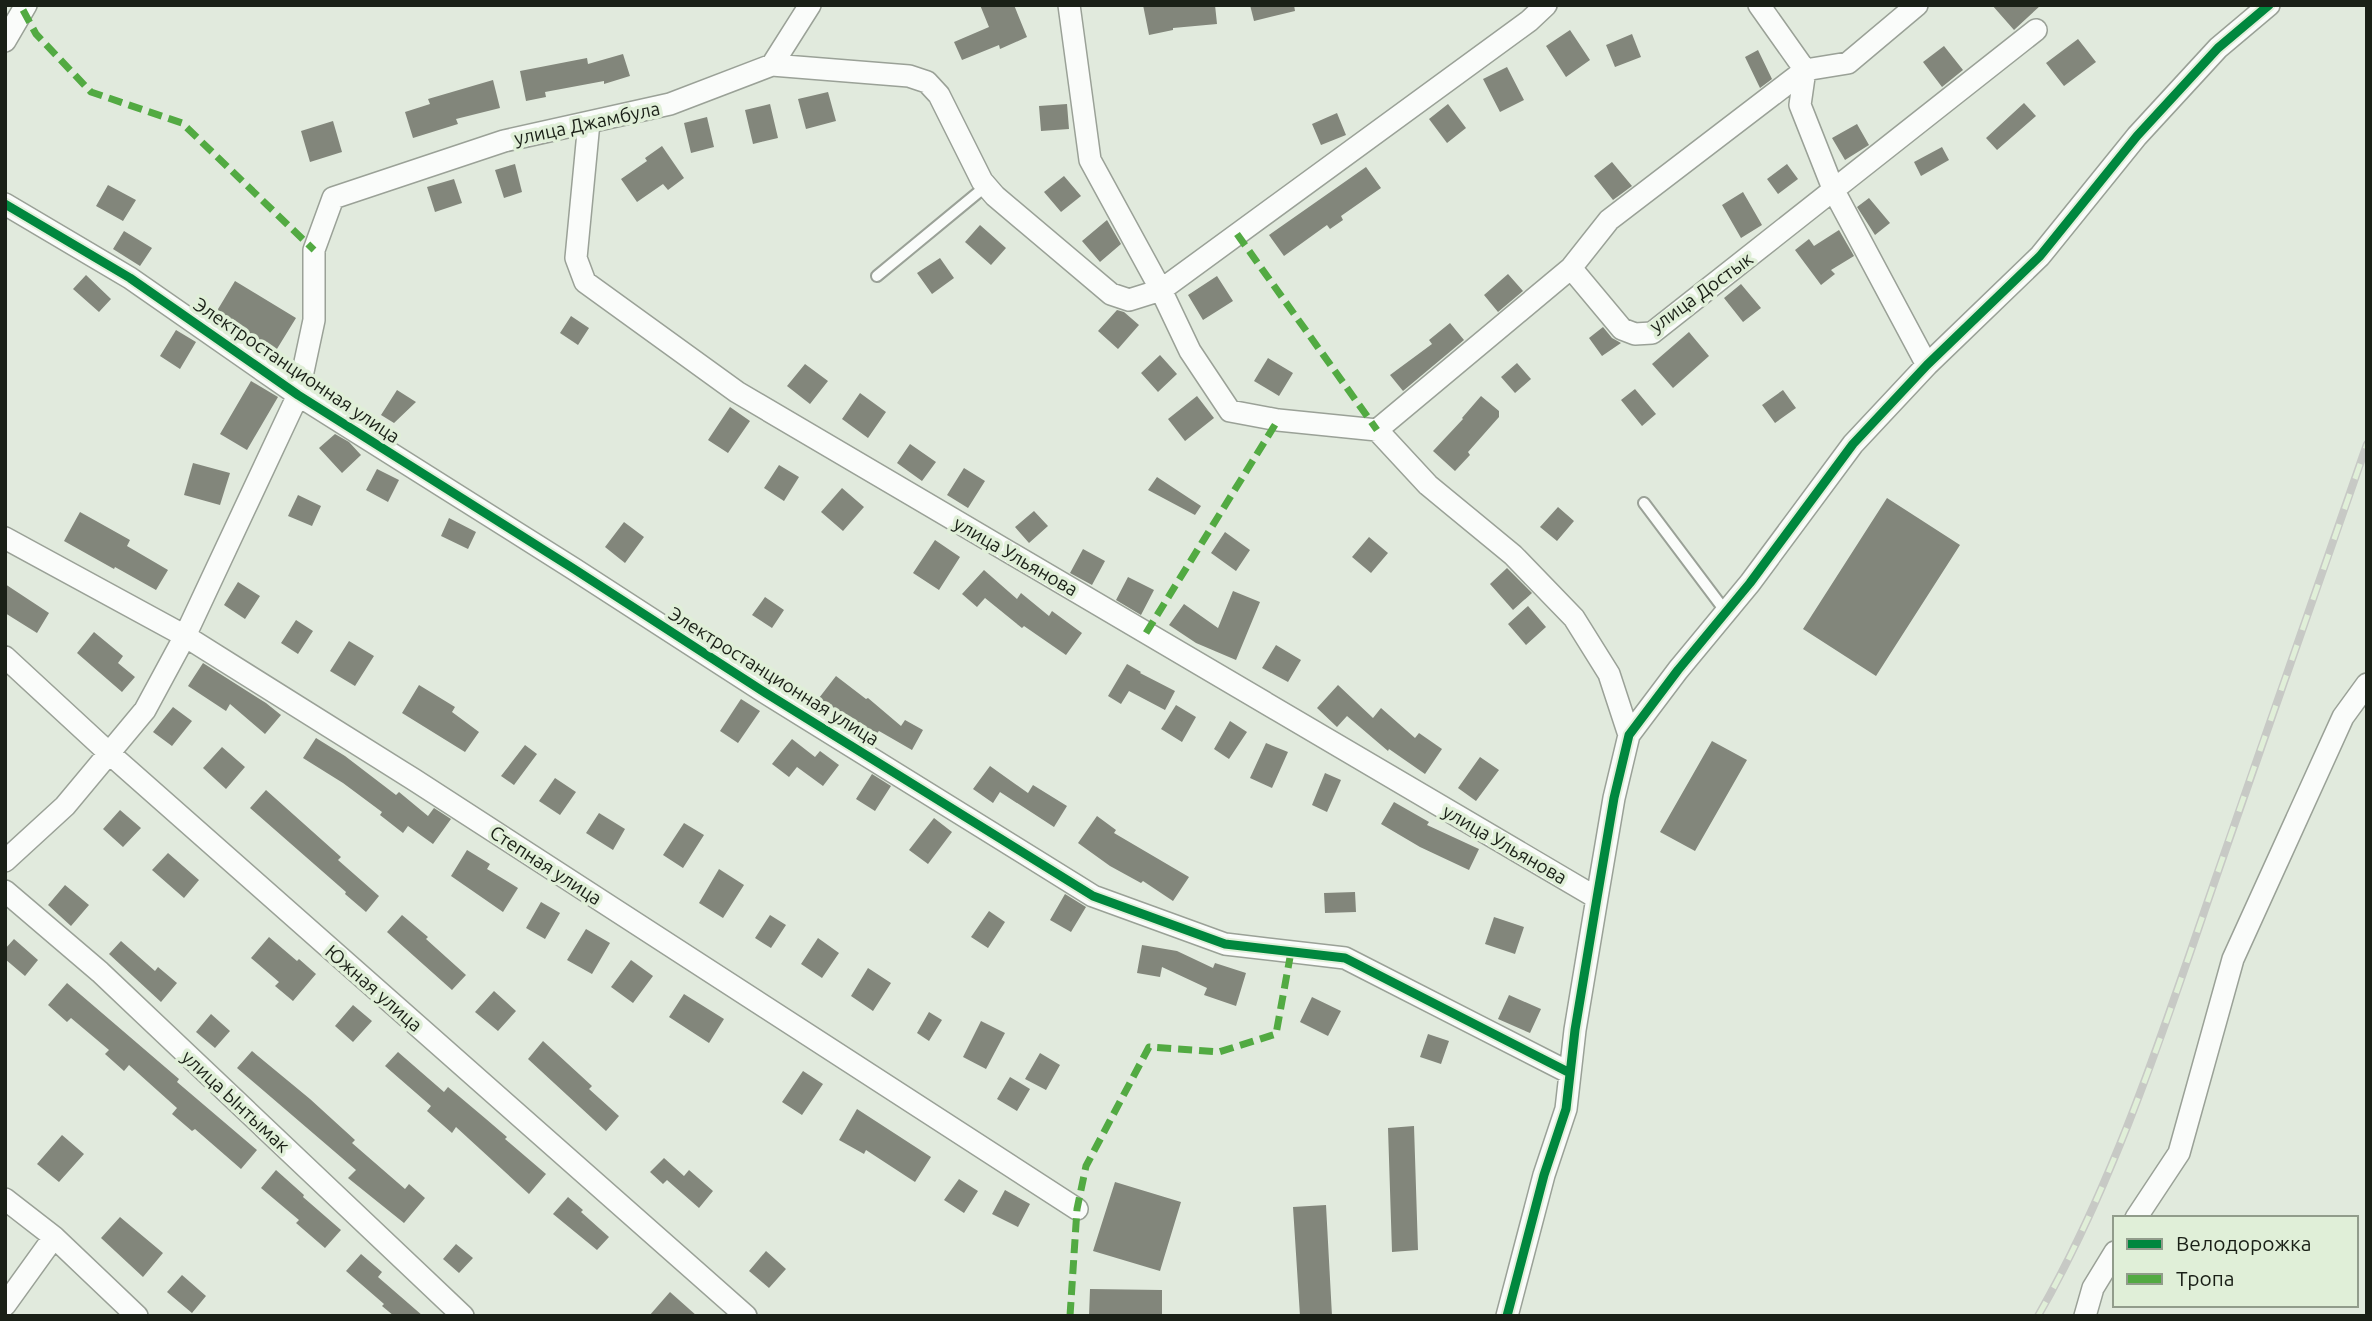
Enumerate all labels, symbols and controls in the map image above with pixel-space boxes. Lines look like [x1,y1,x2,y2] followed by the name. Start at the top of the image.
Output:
[512,97,662,149] street label: улица Джамбула
[1645,247,1757,337] street label: улица Достык
[190,293,404,447] street label: Электростанционная улица
[950,512,1082,600] street label: улица Ульянова
[665,602,883,750] street label: Электростанционная улица
[1439,800,1571,888] street label: улица Ульянова
[486,821,606,909] street label: Степная улица
[321,940,427,1036] street label: Южная улица
[178,1045,295,1157] street label: улица Ынтымак
[2113,1216,2358,1307] legend
[2176,1231,2312,1255] text: Велодорожка
[2176,1266,2235,1290] text: Тропа

